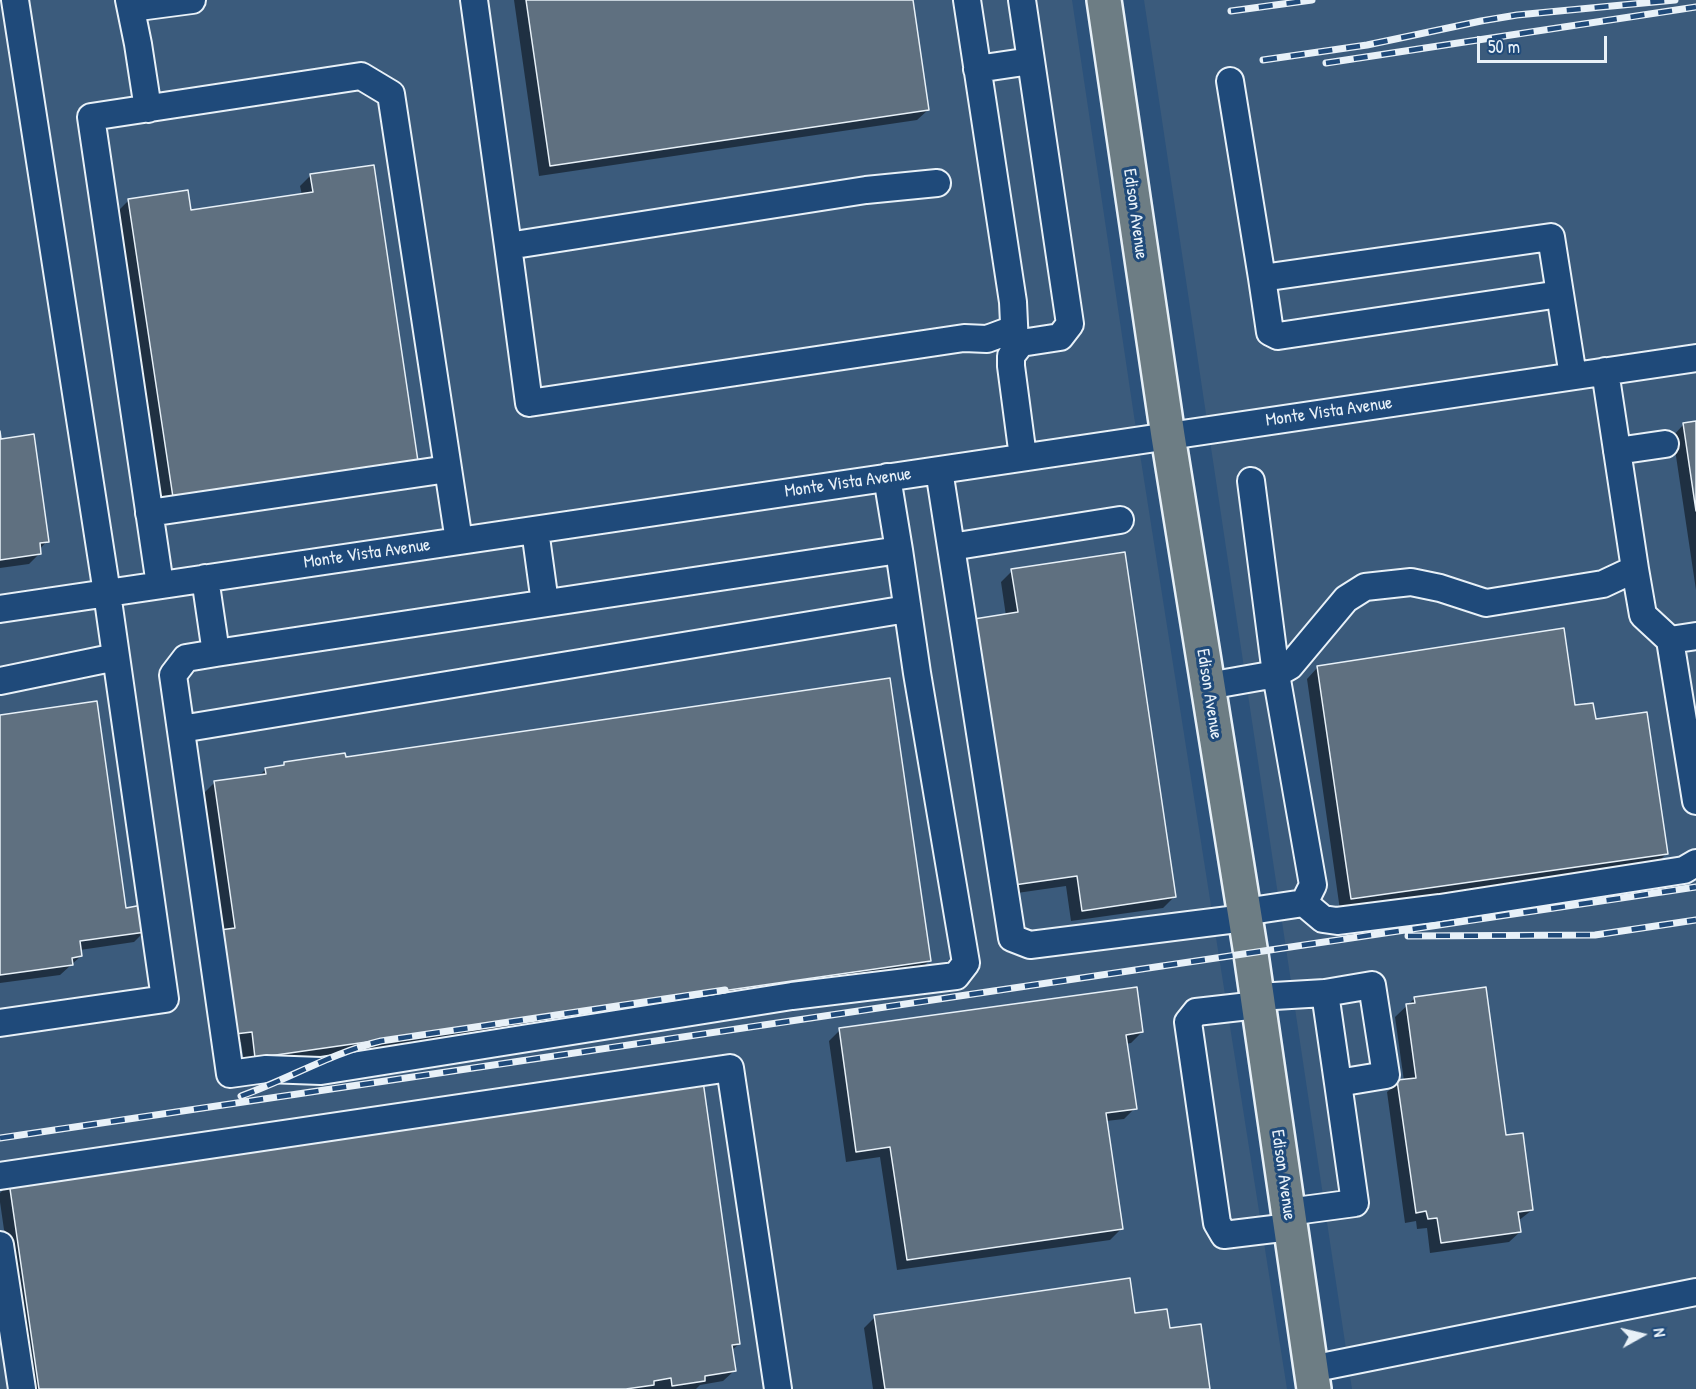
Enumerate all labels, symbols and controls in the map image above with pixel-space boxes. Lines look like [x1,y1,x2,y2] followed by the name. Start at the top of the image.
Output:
[1480,24,1610,62] scale bar
[1488,34,1520,59] text: 50 m
[1118,167,1152,261] street label: Edison Avenue
[1264,392,1394,432] street label: Monte Vista Avenue
[783,463,913,503] street label: Monte Vista Avenue
[302,534,432,574] street label: Monte Vista Avenue
[1191,647,1227,741] street label: Edison Avenue
[1266,1128,1300,1222] street label: Edison Avenue
[1612,1305,1672,1365] north arrow
[1648,1327,1671,1338] text: N

